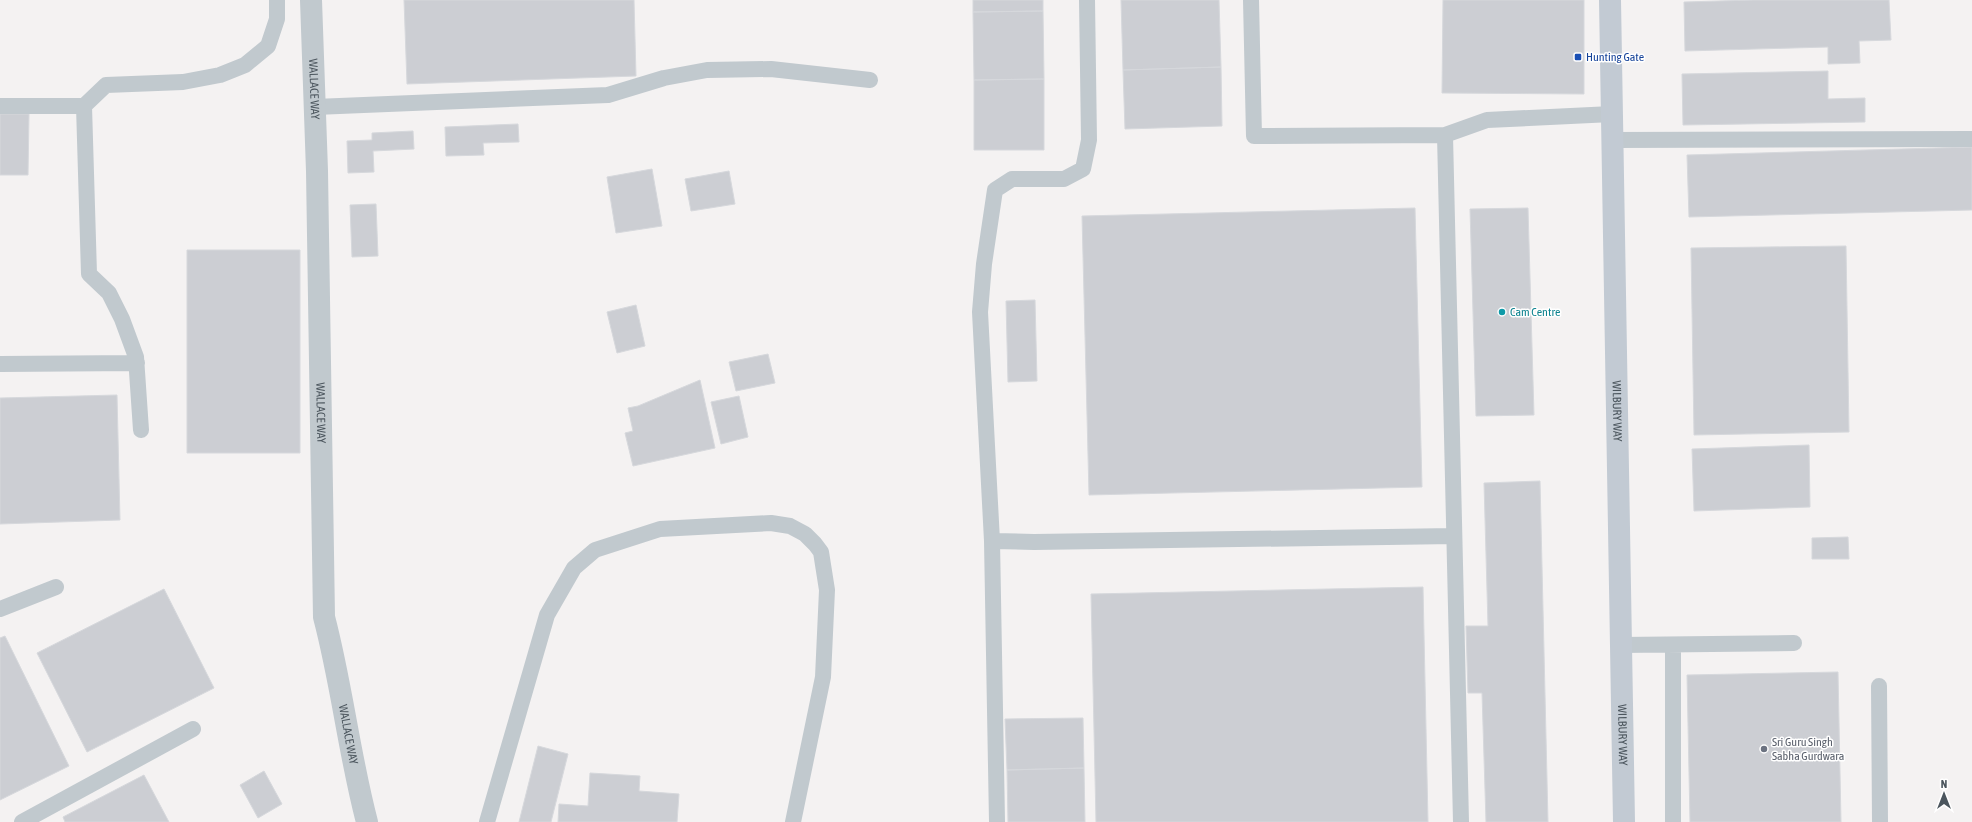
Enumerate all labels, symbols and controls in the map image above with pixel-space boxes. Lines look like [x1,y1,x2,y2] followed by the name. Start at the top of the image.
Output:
[1586,50,1644,64] place label: Hunting Gate
[1573,52,1583,62] marker: Hunting Gate
[306,58,322,120] street label: WALLACE WAY
[1510,305,1560,319] place label: Cam Centre
[1497,307,1507,317] marker: Cam Centre
[1609,380,1625,442] street label: WILBURY WAY
[313,382,328,444] street label: WALLACE WAY
[336,703,361,766] street label: WALLACE WAY
[1615,704,1630,766] street label: WILBURY WAY
[1772,735,1844,763] place label: Sri Guru Singh Sabha Gurdwara
[1759,744,1769,754] marker: Sri Guru Singh Sabha Gurdwara
[1924,774,1964,814] north arrow
[1941,778,1947,790] text: N

